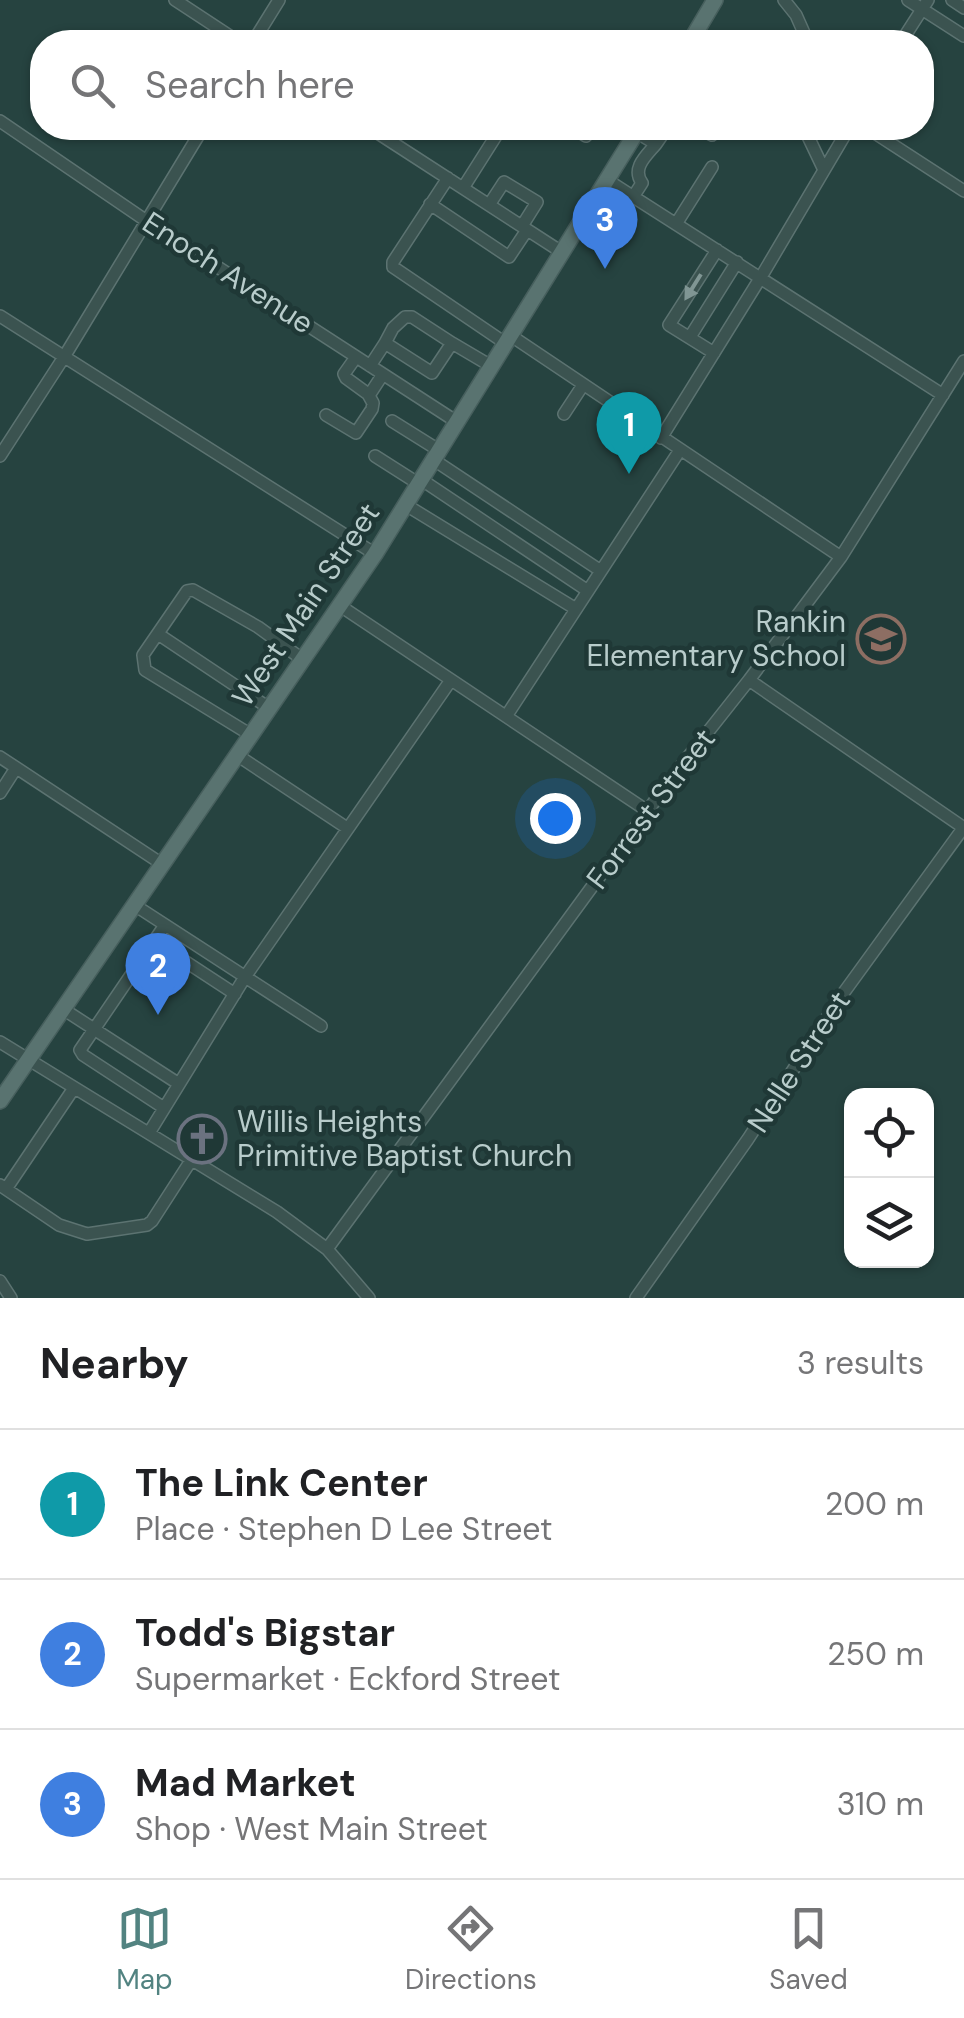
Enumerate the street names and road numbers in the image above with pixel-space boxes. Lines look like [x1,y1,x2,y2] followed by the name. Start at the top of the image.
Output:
[135,203,321,342] street label: Enoch Avenue
[223,495,388,714] street label: West Main Street
[578,721,724,897] street label: Forrest Street
[738,984,859,1140] street label: Nelle Street

